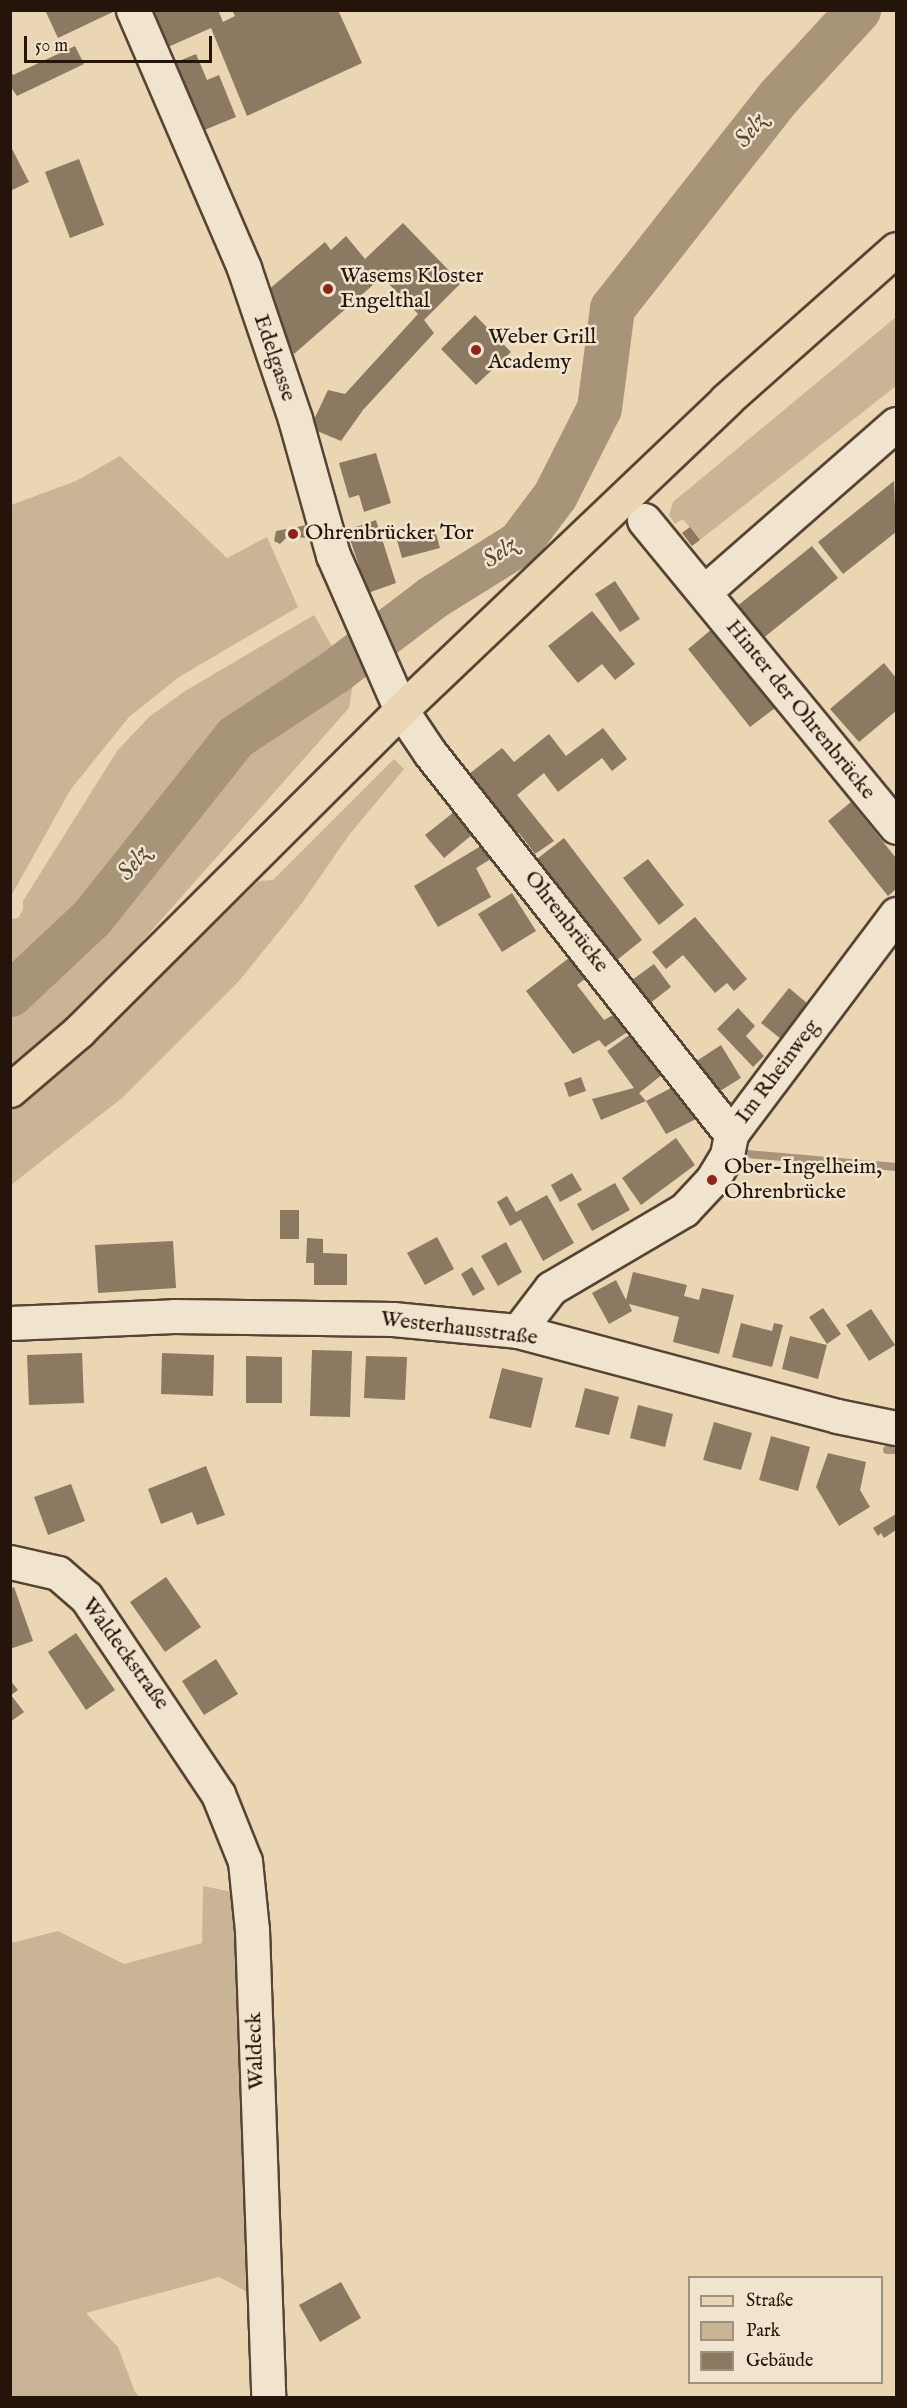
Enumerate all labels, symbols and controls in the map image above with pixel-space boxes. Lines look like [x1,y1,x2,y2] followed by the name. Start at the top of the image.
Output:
[27,24,214,62] scale bar
[35,35,68,58] text: 50 m
[729,108,773,154] water label: Selz
[340,263,484,314] place label: Wasems Kloster Engelthal
[321,282,335,296] marker: Wasems Kloster Engelthal
[247,311,301,405] street label: Edelgasse
[488,324,596,376] place label: Weber Grill Academy
[469,343,483,357] marker: Weber Grill Academy
[305,521,474,547] place label: Ohrenbrücker Tor
[286,527,300,541] marker: Ohrenbrücker Tor
[477,531,523,575] water label: Selz
[719,615,881,805] street label: Hinter der Ohrenbrücke
[112,841,156,887] water label: Selz
[518,866,614,978] street label: Ohrenbrücke
[730,1015,826,1129] street label: Im Rheinweg
[724,1154,882,1206] place label: Ober-Ingelheim, Ohrenbrücke
[705,1173,719,1187] marker: Ober-Ingelheim, Ohrenbrücke
[379,1306,539,1352] street label: Westerhausstraße
[75,1593,175,1715] street label: Waldeckstraße
[241,2012,271,2090] street label: Waldeck
[688,2276,883,2384] legend
[746,2290,793,2313] text: Straße
[746,2320,780,2343] text: Park
[746,2350,813,2373] text: Gebäude

